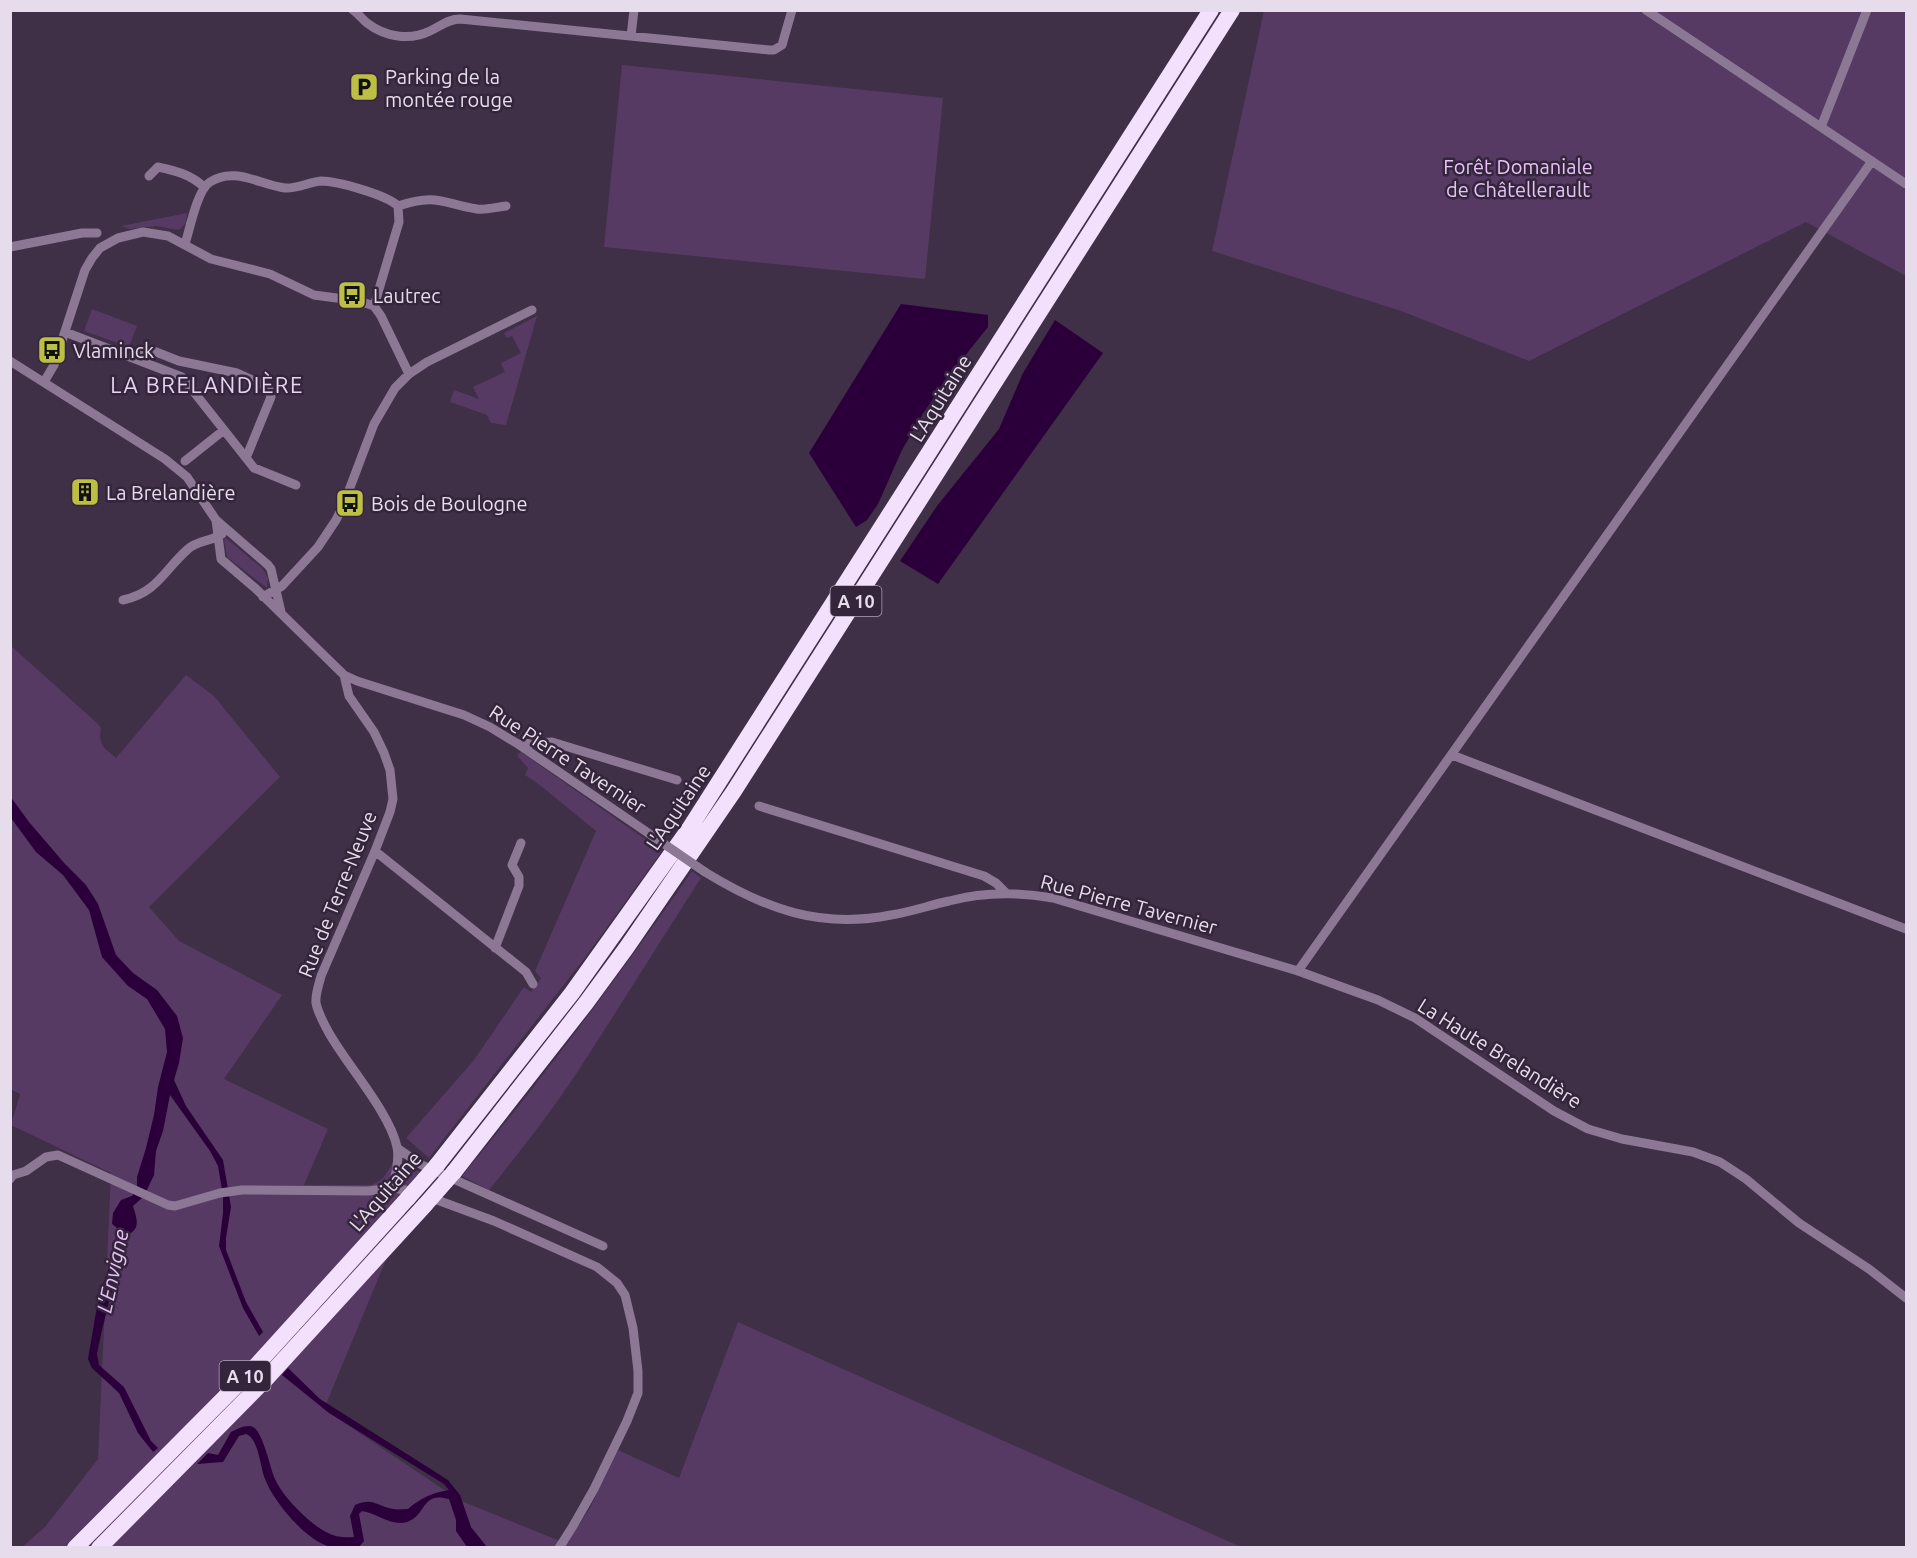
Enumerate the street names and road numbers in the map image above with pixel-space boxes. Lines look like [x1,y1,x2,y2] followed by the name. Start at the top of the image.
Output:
[904,350,976,446] street label: L'Aquitaine
[830,586,882,616] road number: A 10
[485,700,651,818] street label: Rue Pierre Tavernier
[641,760,715,854] street label: L'Aquitaine
[293,807,381,981] street label: Rue de Terre-Neuve
[1038,869,1220,939] street label: Rue Pierre Tavernier
[1414,993,1586,1113] street label: La Haute Brelandière
[344,1147,426,1235] street label: L'Aquitaine
[220,1361,270,1391] road number: A 10

